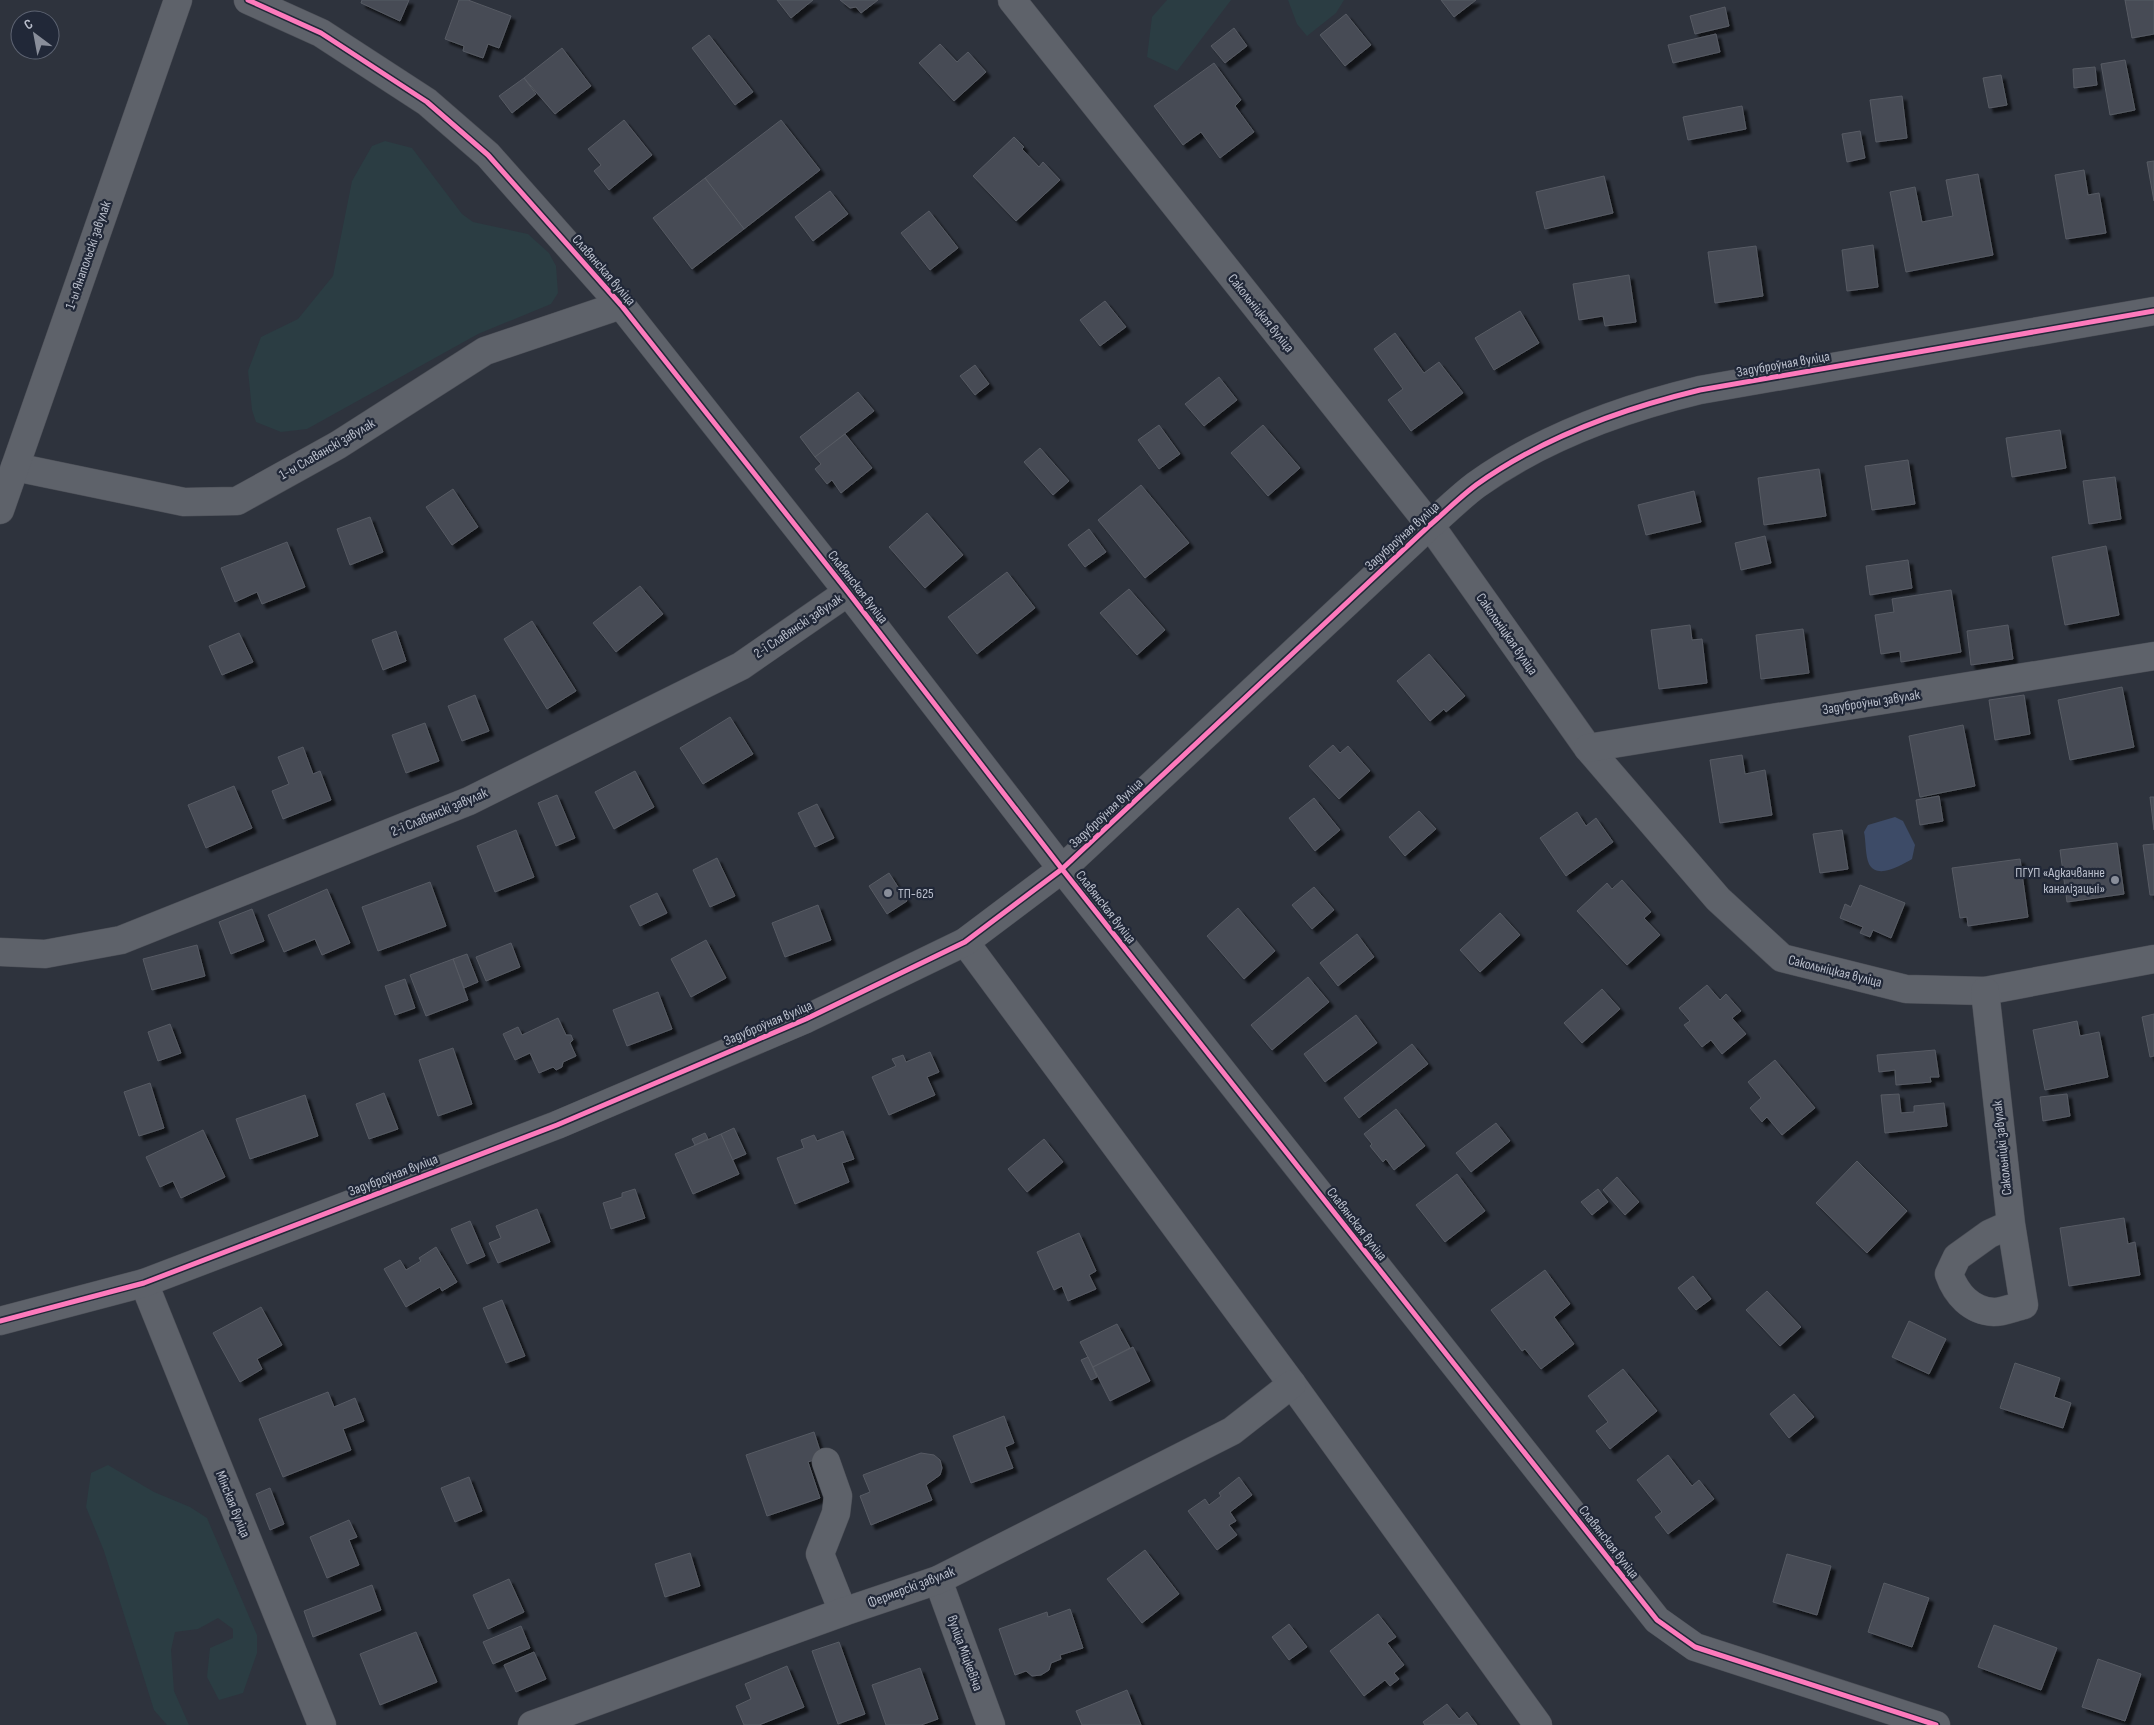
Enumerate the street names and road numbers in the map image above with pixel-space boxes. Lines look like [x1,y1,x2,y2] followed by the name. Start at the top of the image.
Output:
[62,198,115,311] street label: 1-ы Янапольскі завулак
[569,231,639,309] street label: Славянская вуліца
[1224,270,1298,356] street label: Сакольніцкая вуліца
[1735,347,1831,381] street label: Задуброўная вуліца
[276,414,379,483] street label: 1-ы Славянскі завулак
[1361,498,1443,574] street label: Задуброўная вуліца
[824,547,892,627] street label: Славянская вуліца
[750,590,846,662] street label: 2-і Славянскі завулак
[1473,590,1541,678] street label: Сакольніцкая вуліца
[1821,686,1922,718] street label: Задуброўны завулак
[1066,775,1146,851] street label: Задуброўная вуліца
[388,784,490,840] street label: 2-і Славянскі завулак
[1072,867,1140,947] street label: Славянская вуліца
[1786,951,1884,991] street label: Сакольніцкая вуліца
[721,997,815,1049] street label: Задуброўная вуліца
[1989,1099,2015,1196] street label: Сакольніцкі завулак
[346,1150,440,1200] street label: Задуброўная вуліца
[1323,1184,1391,1264] street label: Славянская вуліца
[212,1468,254,1540] street label: Мінская вуліца
[1575,1502,1643,1582] street label: Славянская вуліца
[865,1562,957,1611] street label: Фермерскі завулак
[943,1613,987,1693] street label: вуліца Міцкевіча

